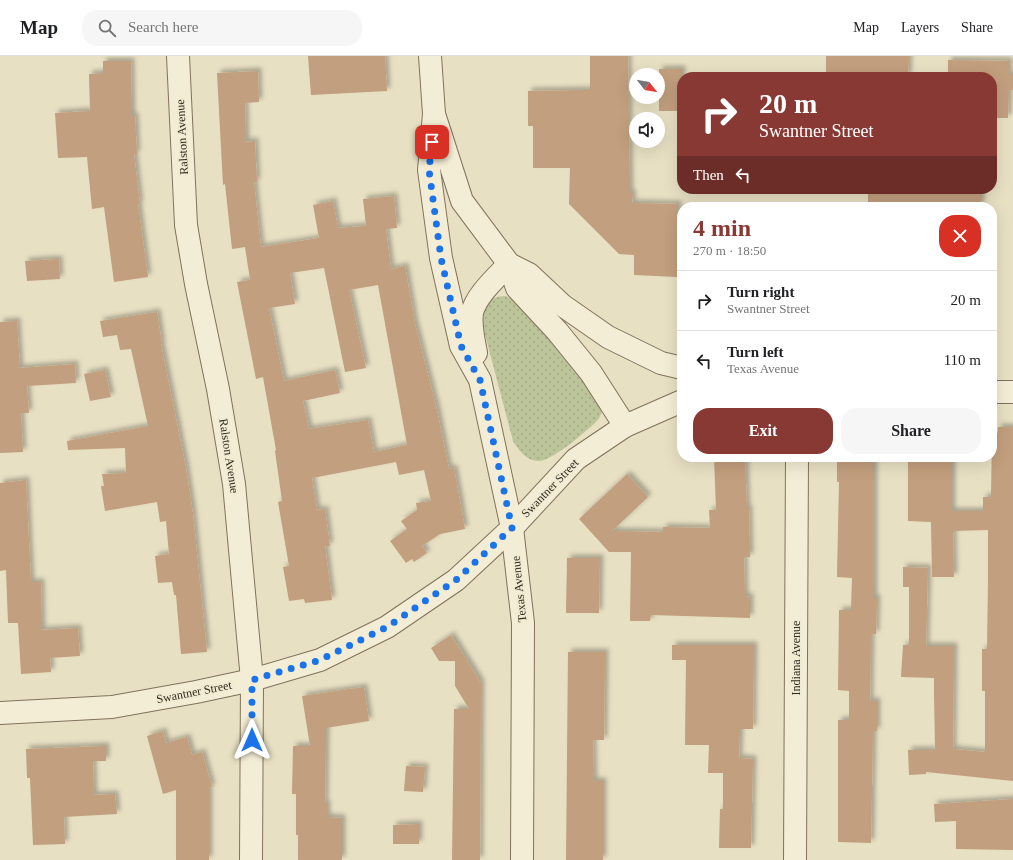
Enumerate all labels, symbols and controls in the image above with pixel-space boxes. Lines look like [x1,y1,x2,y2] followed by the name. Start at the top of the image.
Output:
[82,10,362,46] search box
[20,17,58,38] text: Map
[96,17,118,39] icon: search
[128,19,198,35] text: Search here
[853,20,879,35] text: Map
[901,20,939,35] text: Layers
[961,20,993,35] text: Share
[629,68,665,104] north arrow
[629,68,665,148] map controls
[693,88,745,140] icon: right
[759,88,817,119] text: 20 m
[173,99,191,175] street label: Ralston Avenue
[629,112,665,148] button: sound
[759,121,873,141] text: Swantner Street
[415,125,449,159] pin
[421,131,443,153] icon: arrive
[732,164,754,186] icon: left
[693,167,724,183] text: Then
[693,215,751,241] text: 4 min
[939,215,981,257] button: close
[693,243,766,258] text: 270 m · 18:50
[727,284,794,300] text: Turn right
[693,290,715,312] icon: right
[951,292,981,308] text: 20 m
[727,301,810,316] text: Swantner Street
[727,344,784,360] text: Turn left
[693,350,715,372] icon: left
[944,352,981,368] text: 110 m
[727,361,799,376] text: Texas Avenue
[693,408,833,454] button: Exit
[841,408,981,454] button: Share
[216,418,242,494] street label: Ralston Avenue
[518,455,582,520] street label: Swantner Street
[509,555,529,623] street label: Texas Avenue
[789,621,803,695] street label: Indiana Avenue
[155,678,233,706] street label: Swantner Street
[231,719,273,761] position arrow

